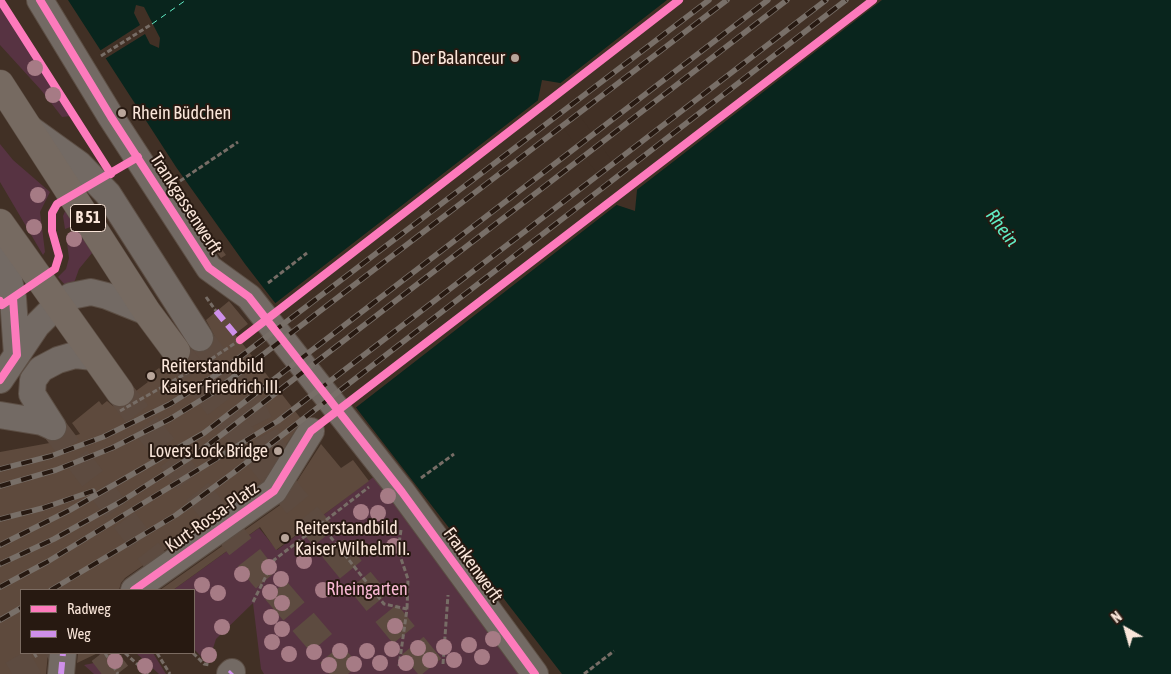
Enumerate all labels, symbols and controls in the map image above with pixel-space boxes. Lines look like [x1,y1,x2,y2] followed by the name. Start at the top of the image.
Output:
[411,47,505,69] place label: Der Balanceur
[509,52,521,64] marker: Der Balanceur
[132,102,231,124] place label: Rhein Büdchen
[116,107,128,119] marker: Rhein Büdchen
[145,149,227,259] street label: Trankgassenwerft
[70,204,106,232] road number: B 51
[981,205,1023,251] water label: Rhein
[161,355,282,398] place label: Reiterstandbild Kaiser Friedrich III.
[145,370,157,382] marker: Reiterstandbild Kaiser Friedrich III.
[149,440,268,462] place label: Lovers Lock Bridge
[272,445,284,457] marker: Lovers Lock Bridge
[161,477,263,557] street label: Kurt-Rossa-Platz
[295,517,410,560] place label: Reiterstandbild Kaiser Wilhelm II.
[439,523,507,607] street label: Frankenwerft
[279,532,291,544] marker: Reiterstandbild Kaiser Wilhelm II.
[326,578,408,600] park label: Rheingarten
[20,589,195,654] legend
[67,600,111,617] text: Radweg
[1101,604,1151,654] north arrow
[1109,608,1125,626] text: N
[67,625,91,642] text: Weg

